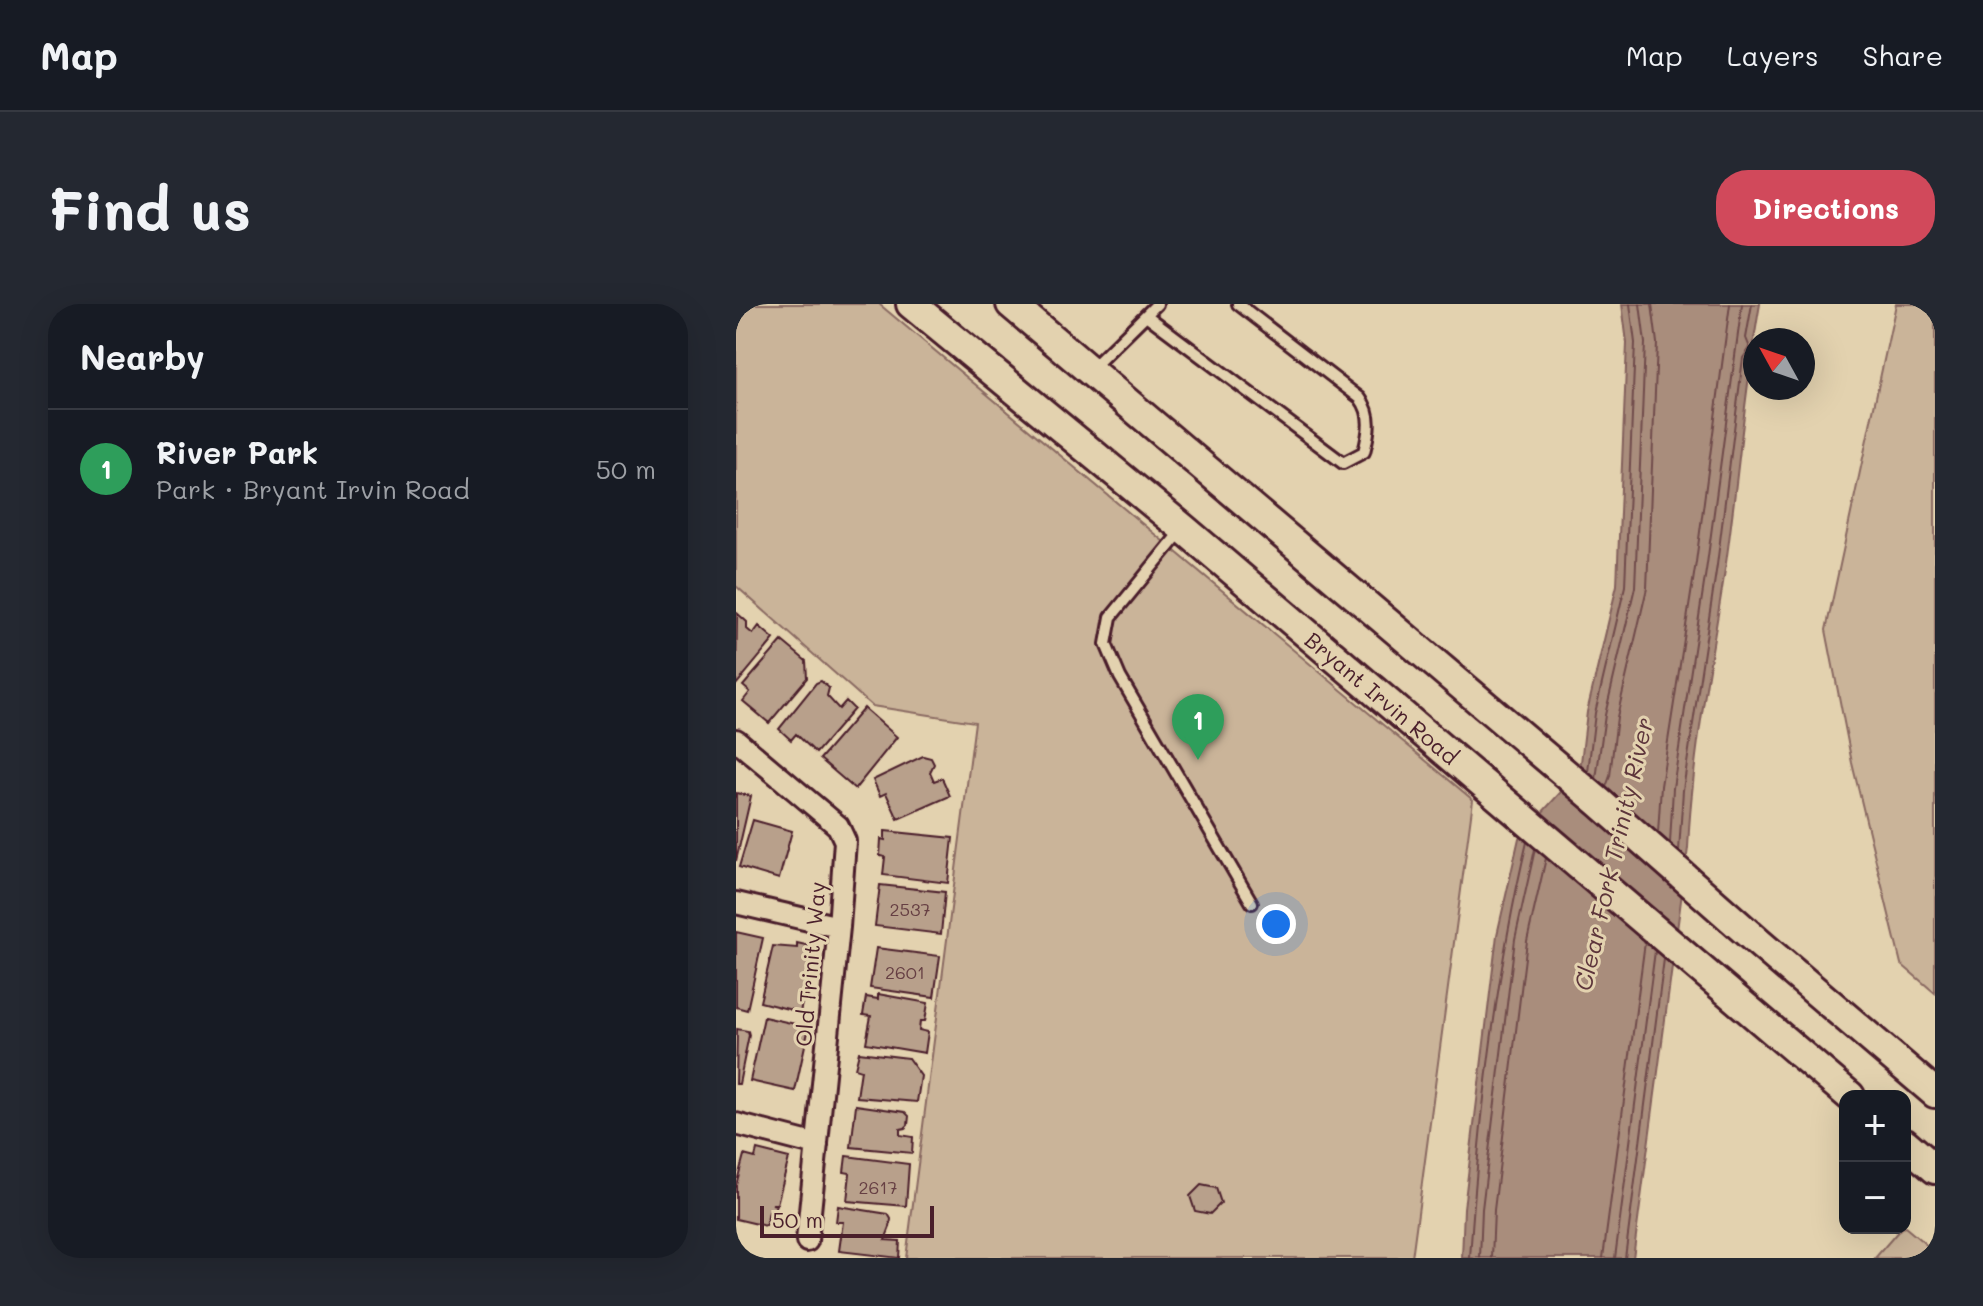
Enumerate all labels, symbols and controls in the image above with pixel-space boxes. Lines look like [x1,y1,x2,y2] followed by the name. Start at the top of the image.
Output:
[40,30,118,80] text: Map
[1626,37,1683,73] text: Map
[1727,37,1819,73] text: Layers
[1863,37,1943,73] text: Share
[1716,170,1935,246] button: Directions
[48,172,251,245] text: Find us
[1743,328,1815,400] north arrow
[80,334,205,379] text: Nearby
[156,432,318,472] text: River Park
[100,452,112,486] text: 1
[596,452,656,486] text: 50 m
[156,472,470,506] text: Park · Bryant Irvin Road
[1299,625,1465,771] street label: Bryant Irvin Road
[1172,694,1224,760] pin: 1
[1566,714,1660,994] water label: Clear Fork Trinity River
[788,880,832,1048] street label: Old Trinity Way
[889,897,931,921] house number: 2537
[1256,904,1296,944] your location
[885,960,925,984] house number: 2601
[1839,1090,1911,1234] map controls
[1839,1090,1911,1162] button: +
[1839,1162,1911,1234] button: −
[859,1175,897,1199] house number: 2617
[760,1202,934,1238] scale bar
[772,1205,823,1234] text: 50 m

